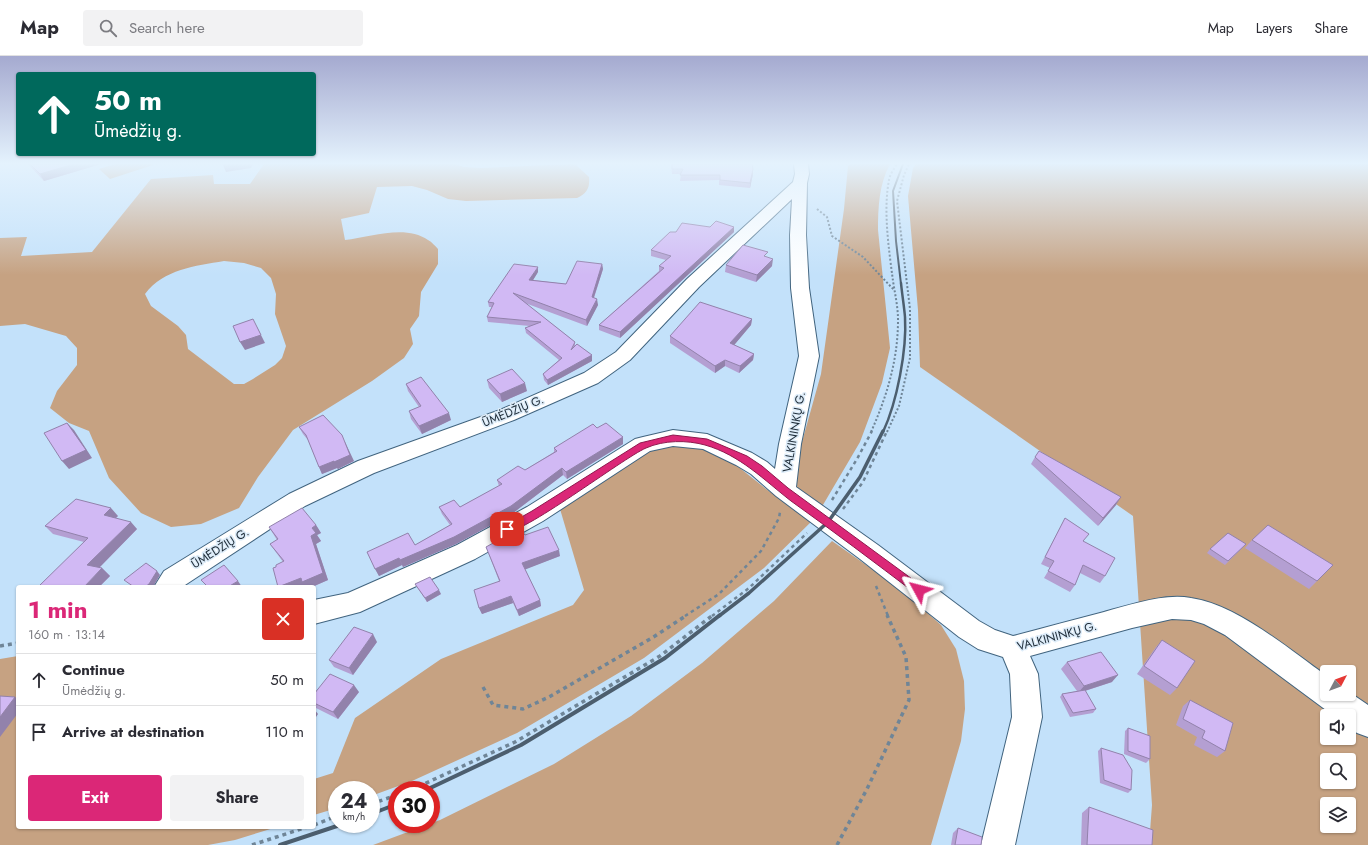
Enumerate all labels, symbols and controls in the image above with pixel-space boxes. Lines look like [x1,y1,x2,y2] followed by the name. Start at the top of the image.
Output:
[83,10,363,46] search box
[20,14,59,41] text: Map
[97,17,119,39] icon: search
[129,17,205,39] text: Search here
[1208,18,1234,38] text: Map
[1256,18,1292,38] text: Layers
[1314,18,1348,38] text: Share
[94,80,162,121] text: 50 m
[28,88,80,140] icon: ahead
[94,118,182,144] text: Ūmėdžių g.
[479,390,547,432] street label: ŪMĖDŽIŲ G.
[778,390,810,474] street label: VALKININKŲ G.
[490,512,524,546] pin
[496,518,518,540] icon: arrive
[188,523,252,573] street label: ŪMĖDŽIŲ G.
[898,569,940,611] position arrow
[28,592,88,627] text: 1 min
[262,598,304,640] button: close
[1015,617,1099,655] street label: VALKININKŲ G.
[28,625,105,644] text: 160 m · 13:14
[62,659,125,681] text: Continue
[1320,665,1356,701] north arrow
[1320,665,1356,833] map controls
[28,669,50,691] icon: ahead
[270,669,304,691] text: 50 m
[62,681,126,700] text: Ūmėdžių g.
[1320,709,1356,745] button: sound
[28,721,50,743] icon: arrive
[62,721,204,743] text: Arrive at destination
[265,721,304,743] text: 110 m
[1320,753,1356,789] button: search
[28,775,162,821] button: Exit
[170,775,304,821] button: Share
[388,781,440,833] speed limit sign: 30
[340,787,368,816] text: 24
[1320,797,1356,833] button: layers
[343,809,365,824] text: km/h

